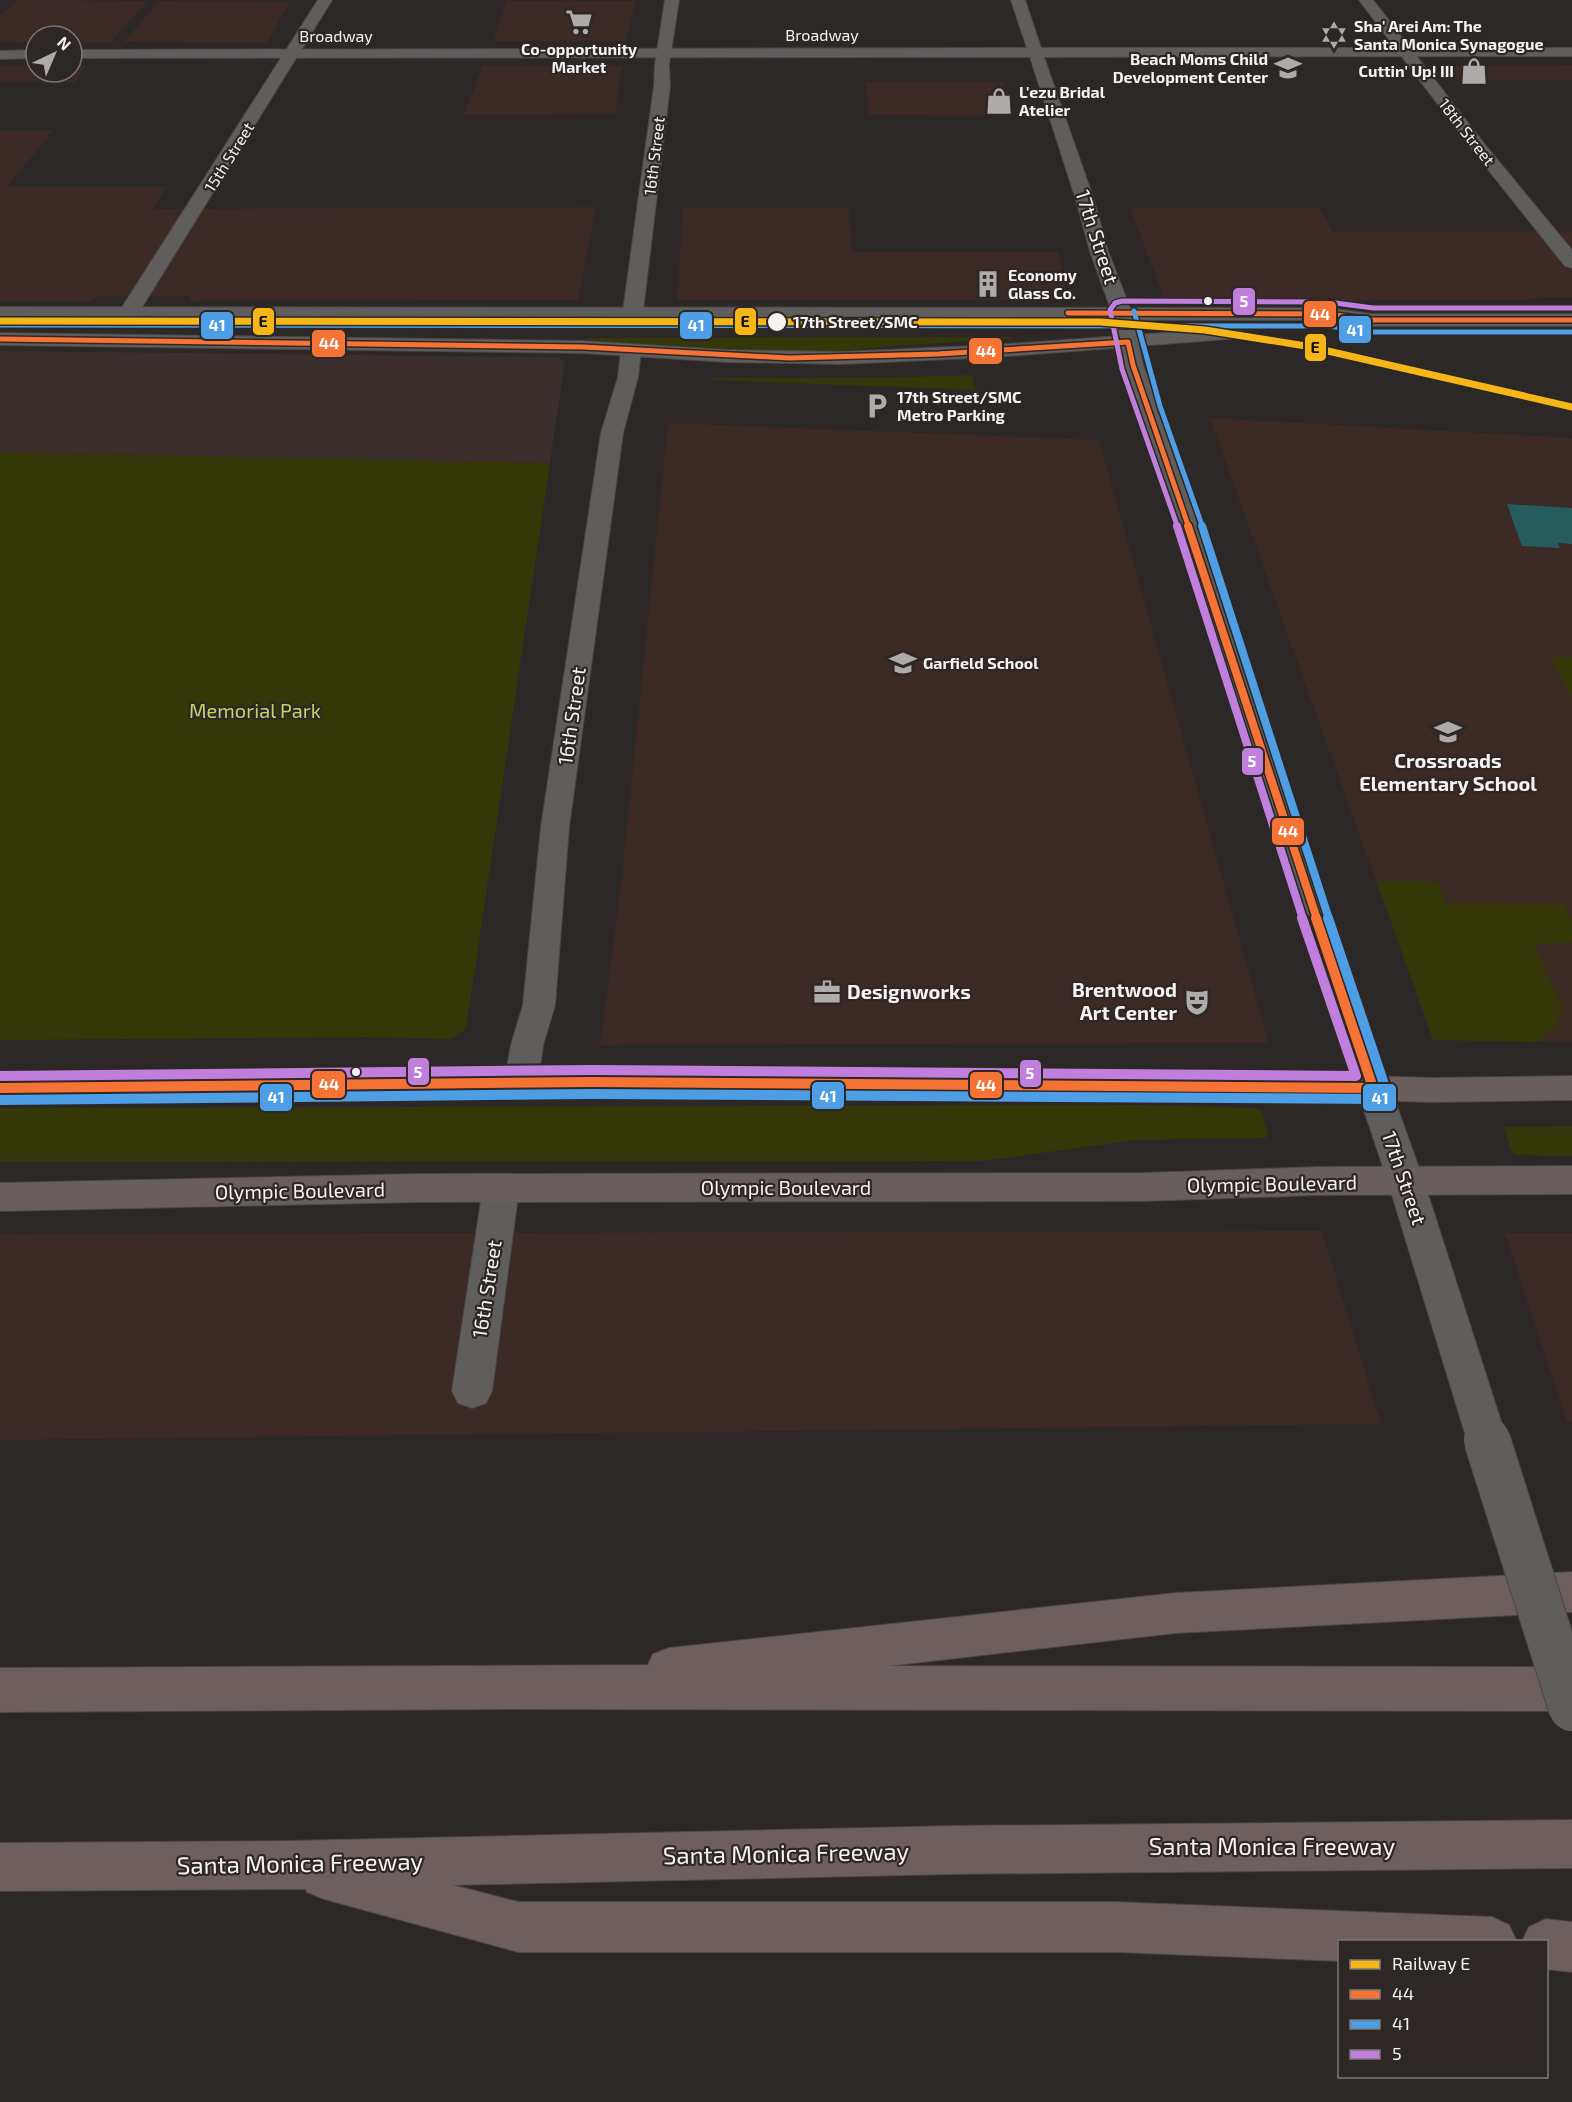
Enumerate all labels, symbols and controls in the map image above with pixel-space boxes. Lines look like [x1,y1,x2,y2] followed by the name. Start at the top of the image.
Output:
[564,7,594,37] supermarket icon: Co-opportunity Market
[1354,16,1544,54] place label: Sha' Arei Am: The Santa Monica Synagogue
[1319,20,1349,50] synagogue icon: Sha' Arei Am: The Santa Monica Synagogue
[24,24,84,84] north arrow
[785,25,859,44] street label: Broadway
[299,26,373,45] street label: Broadway
[54,32,76,54] text: N
[521,39,637,76] place label: Co-opportunity Market
[1113,49,1268,86] place label: Beach Moms Child Development Center
[1273,53,1303,83] school or university icon: Beach Moms Child Development Center
[1459,56,1489,86] shop icon: Cuttin' Up! III
[1359,61,1454,80] place label: Cuttin' Up! III
[1019,82,1106,119] place label: L'ezu Bridal Atelier
[984,86,1014,116] shop icon: L'ezu Bridal Atelier
[1435,95,1499,169] street label: 18th Street
[639,116,668,196] street label: 16th Street
[200,118,257,195] street label: 15th Street
[1071,187,1125,287] street label: 17th Street
[1008,265,1077,302] place label: Economy Glass Co.
[973,269,1003,299] building icon: Economy Glass Co.
[1232,287,1256,316] line badge: 5
[1240,291,1249,310] text: 5
[1202,295,1214,307] unlabelled marker
[1303,300,1337,328] line badge: 44
[1310,304,1330,323] text: 44
[252,307,275,336] line badge: E
[734,307,757,336] line badge: E
[200,311,234,340] line badge: 41
[258,311,268,330] text: E
[679,311,713,340] line badge: 41
[740,311,750,330] text: E
[766,311,788,333] marker: 17th Street/SMC
[793,312,917,331] place label: 17th Street/SMC
[208,315,226,334] text: 41
[687,315,705,334] text: 41
[1338,315,1372,344] line badge: 41
[1346,320,1364,339] text: 41
[311,329,346,358] line badge: 44
[319,333,339,352] text: 44
[1304,333,1327,362] line badge: E
[968,337,1003,365] line badge: 44
[1310,337,1320,356] text: E
[976,341,996,360] text: 44
[897,387,1021,424] place label: 17th Street/SMC Metro Parking
[862,391,892,421] parking icon: 17th Street/SMC Metro Parking
[888,648,918,678] school or university icon: Garfield School
[923,653,1039,672] place label: Garfield School
[552,665,590,766] street label: 16th Street
[189,698,321,722] park label: Memorial Park
[1433,717,1463,747] school or university icon: Crossroads Elementary School
[1241,747,1264,776] line badge: 5
[1359,748,1537,796] place label: Crossroads Elementary School
[1248,751,1257,770] text: 5
[1271,817,1305,846] line badge: 44
[1278,821,1298,840] text: 44
[812,977,842,1007] office icon: Designworks
[1072,977,1177,1024] place label: Brentwood Art Center
[847,979,971,1003] place label: Designworks
[1182,987,1212,1017] theatre icon: Brentwood Art Center
[407,1057,430,1086] line badge: 5
[1019,1059,1042,1088] line badge: 5
[414,1062,423,1081] text: 5
[1026,1063,1035,1082] text: 5
[350,1066,362,1078] unlabelled marker
[311,1070,346,1099] line badge: 44
[969,1071,1003,1099] line badge: 44
[319,1074,339,1093] text: 44
[976,1075,996,1094] text: 44
[811,1081,845,1110] line badge: 41
[259,1083,293,1112] line badge: 41
[1362,1083,1397,1112] line badge: 41
[819,1086,837,1105] text: 41
[267,1087,285,1106] text: 41
[1371,1088,1389,1107] text: 41
[1378,1128,1432,1228] street label: 17th Street
[1187,1170,1357,1196] street label: Olympic Boulevard
[701,1175,871,1199] street label: Olympic Boulevard
[215,1177,385,1203] street label: Olympic Boulevard
[466,1238,506,1339] street label: 16th Street
[1149,1831,1395,1860] street label: Santa Monica Freeway
[663,1836,910,1869] street label: Santa Monica Freeway
[177,1846,424,1879] street label: Santa Monica Freeway
[1338,1940,1548,2078] legend
[1392,1952,1470,1974] text: Railway E
[1392,1982,1414,2004] text: 44
[1392,2012,1410,2034] text: 41
[1392,2042,1402,2064] text: 5

